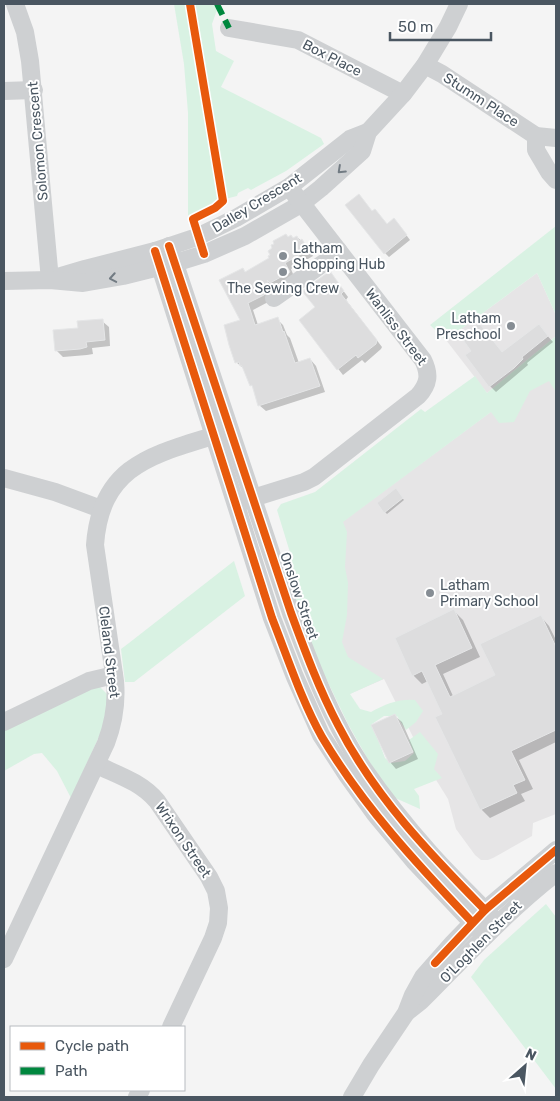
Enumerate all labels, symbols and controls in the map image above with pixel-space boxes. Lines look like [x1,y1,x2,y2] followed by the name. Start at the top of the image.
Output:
[390,10,491,42] scale bar
[398,18,433,36] text: 50 m
[300,36,364,80] street label: Box Place
[440,69,522,131] street label: Stumm Place
[24,80,52,201] street label: Solomon Crescent
[337,165,346,174] one-way arrow
[209,169,305,236] street label: Dalley Crescent
[293,240,385,273] place label: Latham Shopping Hub
[277,250,289,262] marker: Latham Shopping Hub
[277,266,289,278] marker: The Sewing Crew
[109,272,117,282] one-way arrow
[227,280,339,297] place label: The Sewing Crew
[361,285,431,369] street label: Wanliss Street
[436,310,501,343] place label: Latham Preschool
[505,320,517,332] marker: Latham Preschool
[276,550,322,642] street label: Onslow Street
[440,577,538,610] place label: Latham Primary School
[424,587,436,599] marker: Latham Primary School
[95,605,123,699] street label: Cleland Street
[151,799,215,881] street label: Wrixon Street
[437,897,526,986] street label: O'Loghlen Street
[10,1026,185,1091] legend
[55,1037,129,1055] text: Cycle path
[500,1041,550,1091] north arrow
[522,1045,539,1065] text: N
[55,1062,88,1080] text: Path

